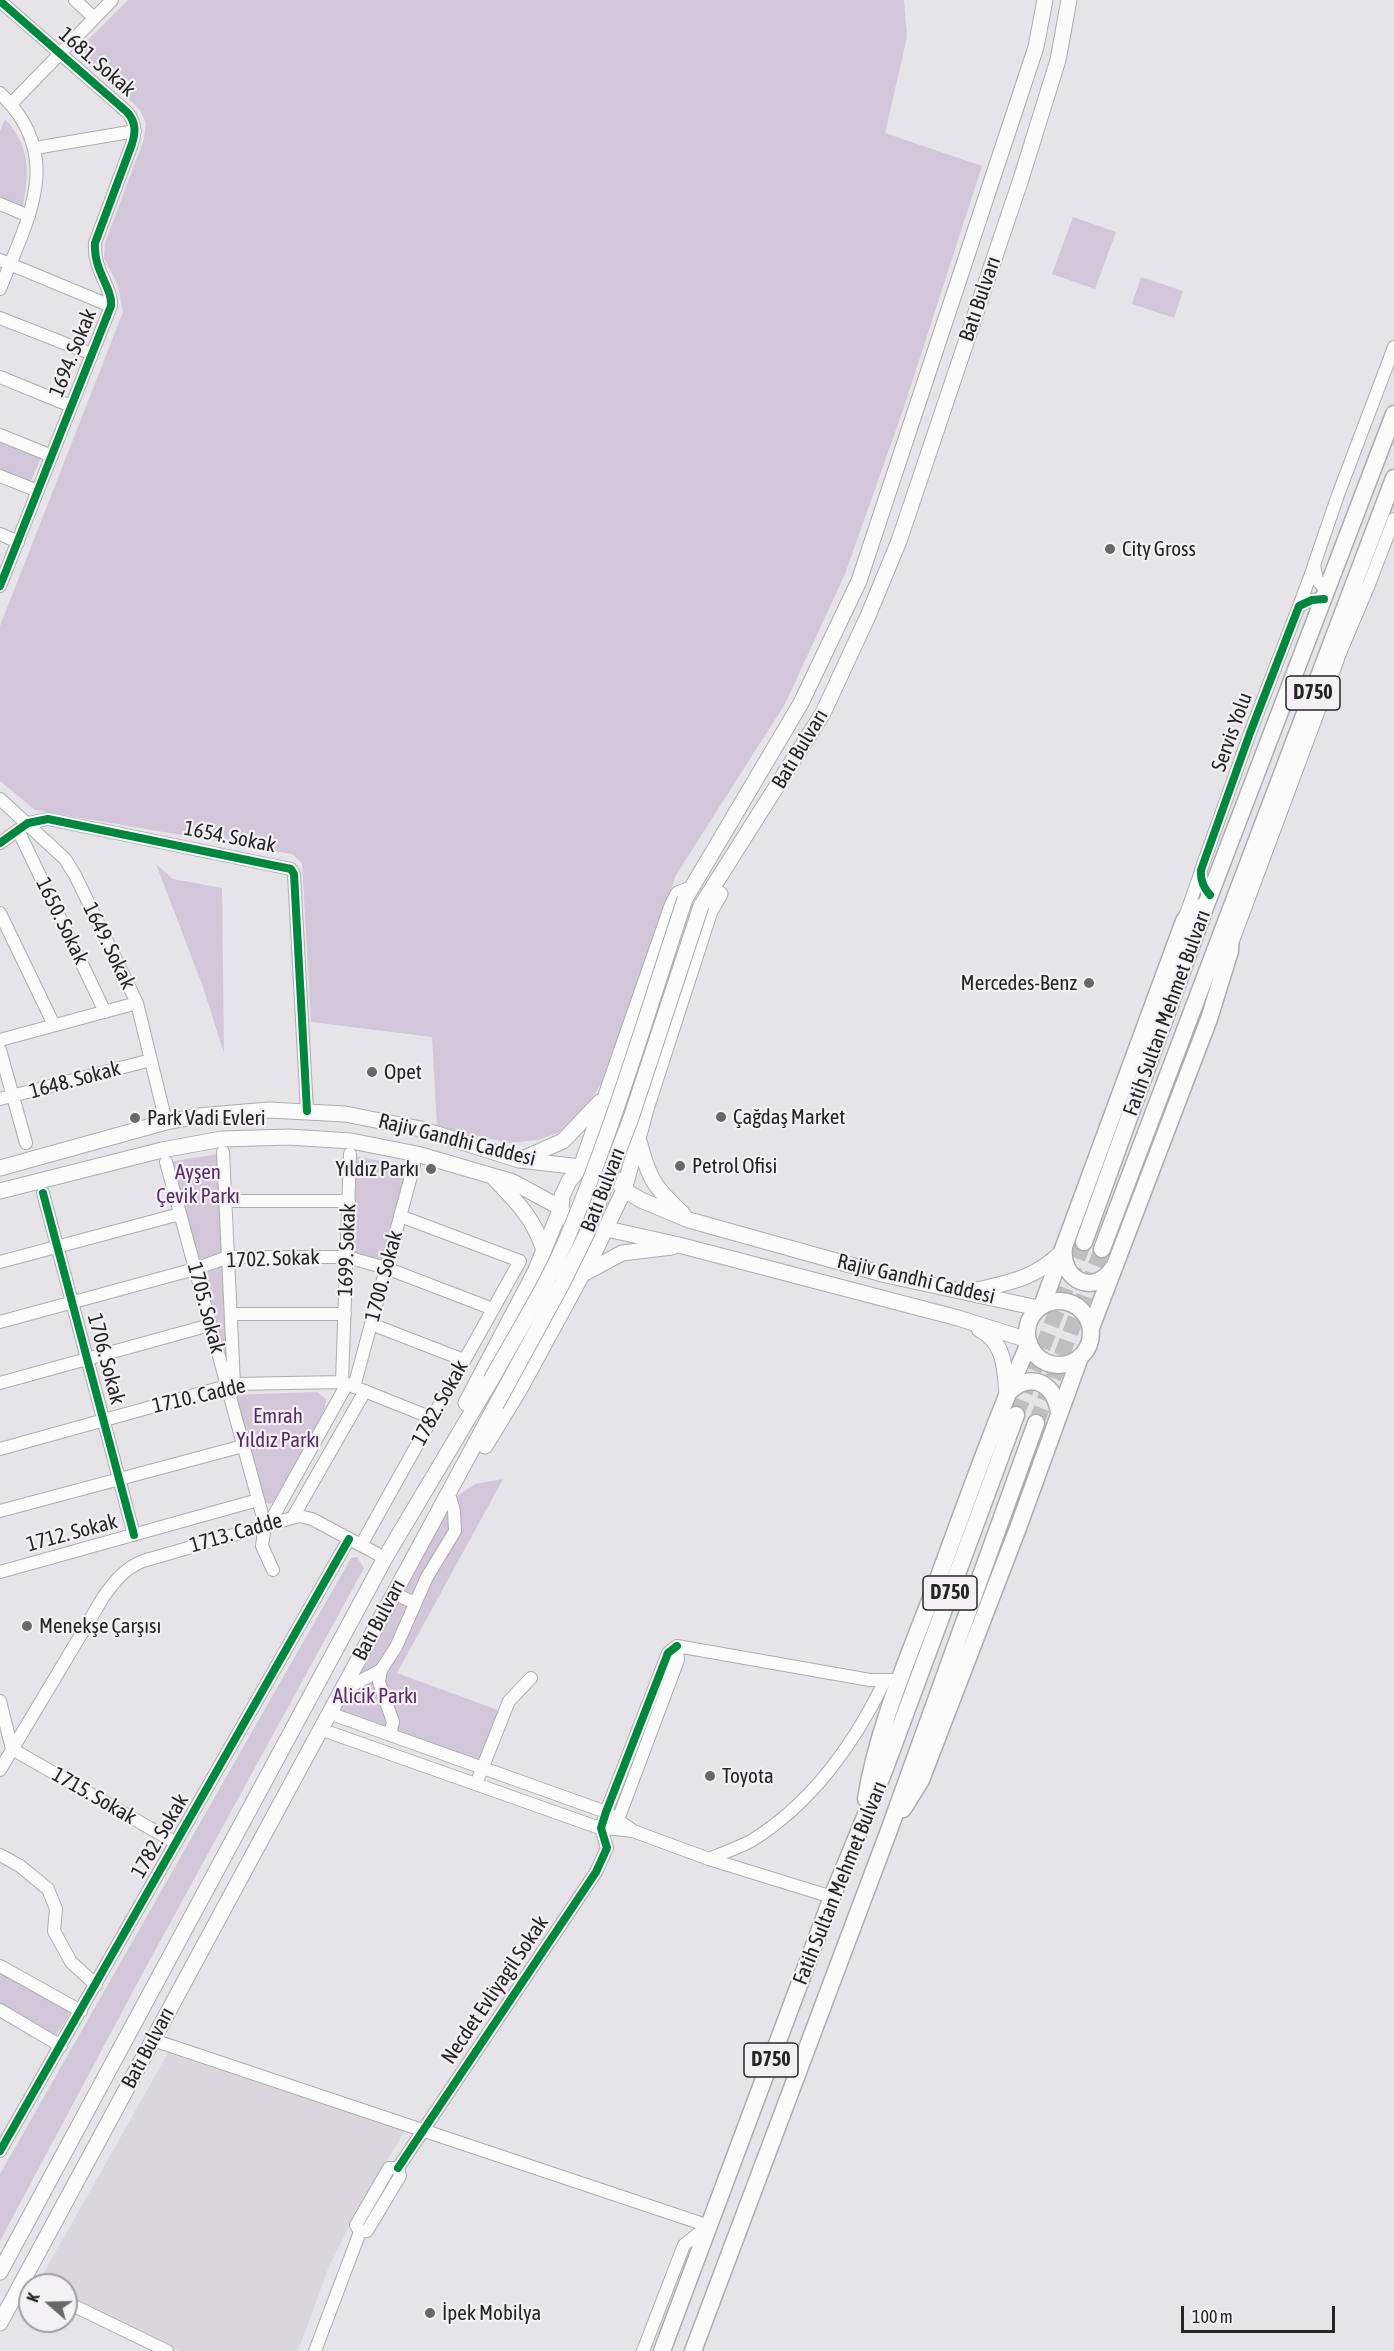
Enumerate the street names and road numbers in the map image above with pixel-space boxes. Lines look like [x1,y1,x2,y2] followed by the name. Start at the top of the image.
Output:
[54,22,140,102] street label: 1681. Sokak
[954,253,1006,345] street label: Batı Bulvarı
[44,305,102,401] street label: 1694. Sokak
[1286,676,1340,710] road number: D750
[1206,689,1258,775] street label: Servis Yolu
[766,705,834,793] street label: Batı Bulvarı
[182,816,278,858] street label: 1654. Sokak
[30,874,94,968] street label: 1650. Sokak
[77,899,141,993] street label: 1649. Sokak
[1118,907,1216,1119] street label: Fatih Sultan Mehmet Bulvarı
[27,1056,123,1104] street label: 1648. Sokak
[376,1108,538,1172] street label: Rajiv Gandhi Caddesi
[575,1144,631,1236] street label: Batı Bulvarı
[333,1203,361,1297] street label: 1699. Sokak
[360,1228,408,1324] street label: 1700. Sokak
[226,1245,320,1273] street label: 1702. Sokak
[835,1249,997,1309] street label: Rajiv Gandhi Caddesi
[182,1260,230,1356] street label: 1705. Sokak
[82,1311,130,1407] street label: 1706. Sokak
[406,1356,474,1450] street label: 1782. Sokak
[150,1373,248,1419] street label: 1710. Cadde
[187,1508,285,1558] street label: 1713. Cadde
[24,1509,120,1557] street label: 1712. Sokak
[347,1575,411,1665] street label: Batı Bulvarı
[923,1576,977,1610] road number: D750
[47,1762,141,1830] street label: 1715. Sokak
[788,1778,892,1988] street label: Fatih Sultan Mehmet Bulvarı
[126,1789,194,1883] street label: 1782. Sokak
[436,1911,554,2069] street label: Necdet Evliyagil Sokak
[116,2003,180,2093] street label: Batı Bulvarı
[744,2043,798,2077] road number: D750

